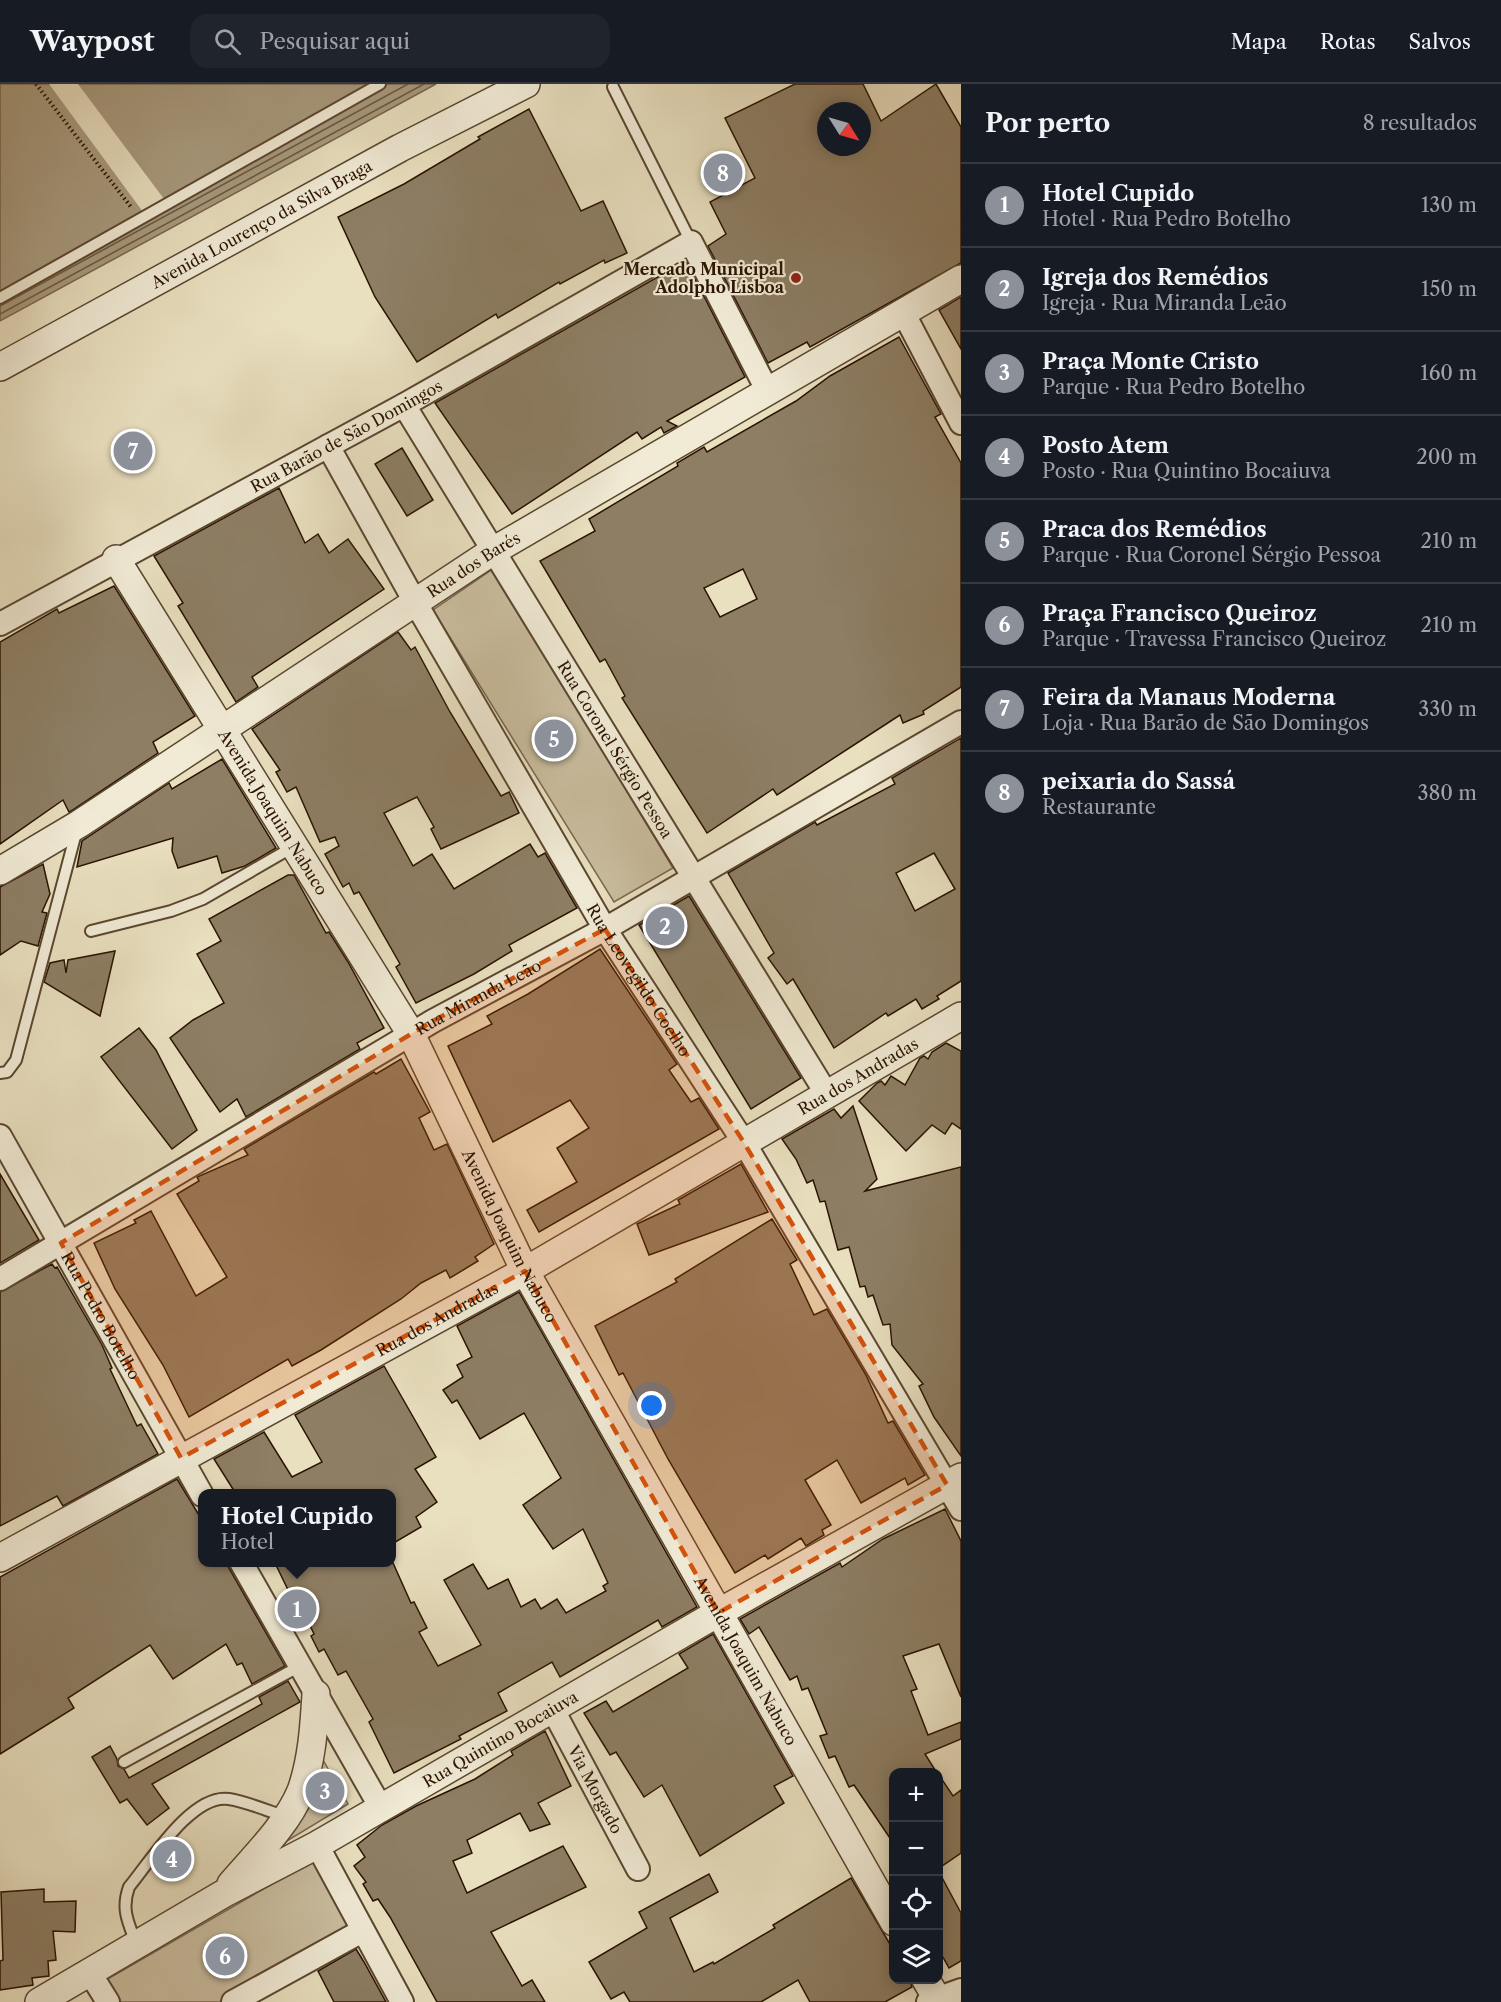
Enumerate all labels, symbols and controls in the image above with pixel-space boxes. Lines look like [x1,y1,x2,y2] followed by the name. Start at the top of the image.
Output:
[190,14,610,68] search box
[30,24,154,58] text: Waypost
[211,25,244,58] icon: search
[259,28,410,55] text: Pesquisar aqui
[1231,29,1287,54] text: Mapa
[1320,29,1376,54] text: Rotas
[1409,29,1471,54] text: Salvos
[817,102,871,156] north arrow
[985,107,1110,139] text: Por perto
[1363,111,1477,135] text: 8 resultados
[704,150,742,196] pin: 8
[147,155,376,293] street label: Avenida Lourenço da Silva Braga
[1042,180,1194,207] text: Hotel Cupido
[1000,193,1009,217] text: 1
[1421,193,1477,217] text: 130 m
[1042,207,1291,231] text: Hotel · Rua Pedro Botelho
[623,259,785,297] place label: Mercado Municipal Adolpho Lisboa
[1042,264,1269,291] text: Igreja dos Remédios
[789,271,803,285] marker: Mercado Municipal Adolpho Lisboa
[999,277,1010,301] text: 2
[1421,277,1477,301] text: 150 m
[1042,291,1287,315] text: Igreja · Rua Miranda Leão
[1042,348,1259,375] text: Praça Monte Cristo
[999,361,1010,385] text: 3
[1420,361,1477,385] text: 160 m
[247,375,446,496] street label: Rua Barão de São Domingos
[1042,375,1305,399] text: Parque · Rua Pedro Botelho
[114,428,152,473] pin: 7
[1042,432,1169,459] text: Posto Atem
[999,445,1010,469] text: 4
[1416,445,1477,469] text: 200 m
[1042,459,1331,483] text: Posto · Rua Quintino Bocaiuva
[1042,516,1267,543] text: Praca dos Remédios
[423,527,524,602] street label: Rua dos Barés
[999,529,1010,553] text: 5
[1420,529,1477,553] text: 210 m
[1042,543,1381,567] text: Parque · Rua Coronel Sérgio Pessoa
[1042,600,1317,627] text: Praça Francisco Queiroz
[999,613,1010,637] text: 6
[1420,613,1477,637] text: 210 m
[1042,627,1386,651] text: Parque · Travessa Francisco Queiroz
[553,657,678,842] street label: Rua Coronel Sérgio Pessoa
[1042,684,1336,711] text: Feira da Manaus Moderna
[999,697,1010,721] text: 7
[1418,697,1477,721] text: 330 m
[1042,711,1369,735] text: Loja · Rua Barão de São Domingos
[534,716,574,762] pin: 5
[214,725,332,899] street label: Avenida Joaquim Nabuco
[1042,768,1235,795] text: peixaria do Sassá
[998,781,1011,805] text: 8
[1418,781,1477,805] text: 380 m
[1042,795,1156,819] text: Restaurante
[582,900,695,1060] street label: Rua Leovegildo Coelho
[646,904,684,948] pin: 2
[411,955,545,1039] street label: Rua Miranda Leão
[794,1033,922,1119] street label: Rua dos Andradas
[458,1145,562,1326] street label: Avenida Joaquim Nabuco
[57,1248,145,1383] street label: Rua Pedro Botelho
[372,1278,502,1361] street label: Rua dos Andradas
[637,1391,666,1420] your location
[198,1489,396,1567] popup
[221,1503,373,1530] text: Hotel Cupido
[221,1530,274,1554] text: Hotel
[689,1571,802,1749] street label: Avenida Joaquim Nabuco
[278,1586,316,1631] pin: 1
[419,1686,582,1792] street label: Rua Quintino Bocaiuva
[563,1741,627,1837] street label: Via Morgado
[306,1768,344,1814] pin: 3
[889,1768,943,1984] map controls
[889,1768,943,1822] button: +
[889,1822,943,1876] button: −
[152,1836,192,1882] pin: 4
[889,1876,943,1930] button: locate
[889,1930,943,1984] button: layers
[206,1934,244,1978] pin: 6

